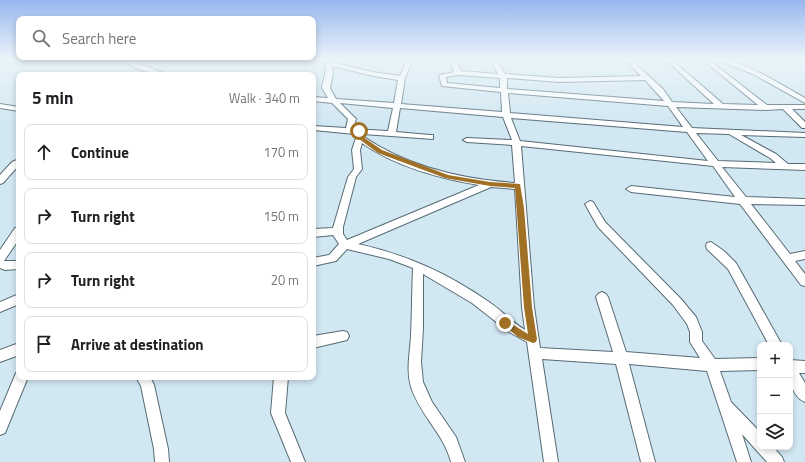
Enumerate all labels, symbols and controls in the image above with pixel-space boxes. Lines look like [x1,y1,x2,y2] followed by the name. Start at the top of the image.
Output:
[16,16,316,60] search box
[30,27,52,49] icon: search
[62,27,136,50] text: Search here
[32,85,73,111] text: 5 min
[229,88,300,108] text: Walk · 340 m
[350,122,368,140] route start
[33,141,55,163] icon: ahead
[71,141,129,164] text: Continue
[263,142,299,162] text: 170 m
[33,205,55,227] icon: right
[71,205,135,228] text: Turn right
[263,206,299,226] text: 150 m
[33,269,55,291] icon: right
[71,269,135,292] text: Turn right
[271,270,299,290] text: 20 m
[496,314,514,332] route end
[33,333,55,355] icon: arrive
[71,333,204,356] text: Arrive at destination
[757,342,793,450] map controls
[757,342,793,378] button: +
[757,378,793,414] button: −
[757,414,793,450] button: layers

